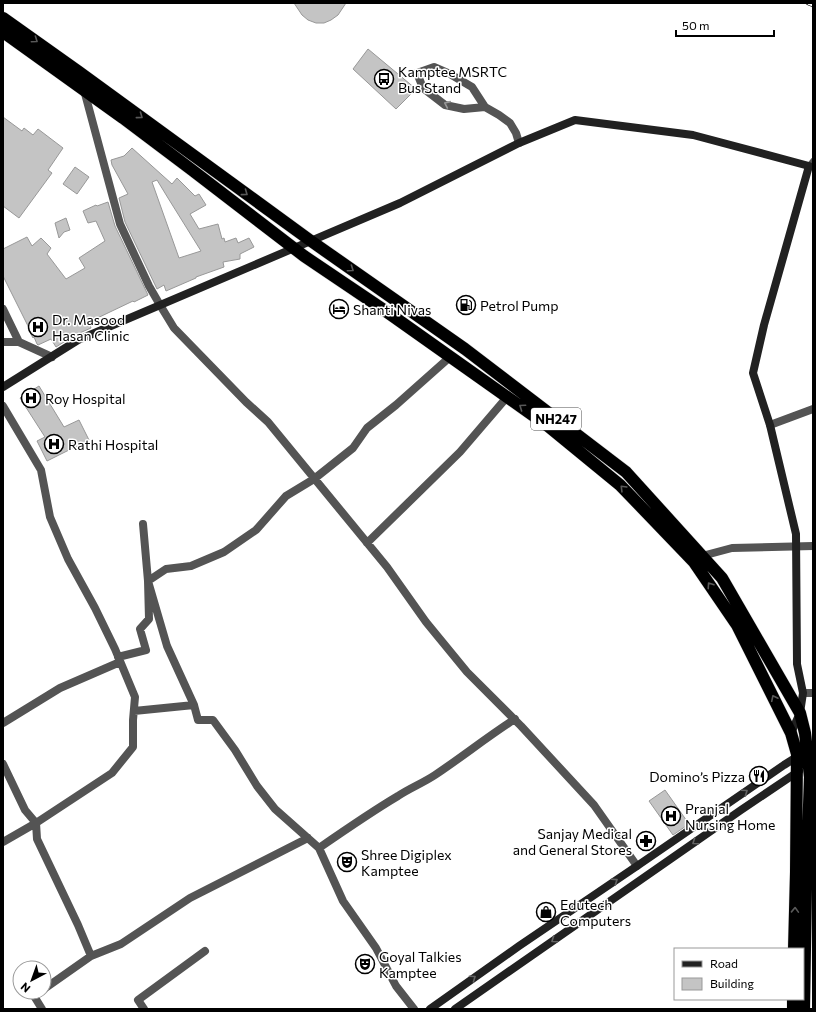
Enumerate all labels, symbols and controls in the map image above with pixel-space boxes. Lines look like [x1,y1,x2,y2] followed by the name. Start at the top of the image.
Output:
[676,12,774,38] scale bar
[682,18,710,32] text: 50 m
[31,35,38,43] one-way arrow
[398,63,507,96] place label: Kamptee MSRTC Bus Stand
[373,68,395,90] bus stop icon: Kamptee MSRTC Bus Stand
[444,101,451,109] one-way arrow
[136,112,143,119] one-way arrow
[241,188,248,195] one-way arrow
[347,264,354,272] one-way arrow
[455,294,477,316] fuel station icon: Petrol Pump
[480,297,559,314] place label: Petrol Pump
[328,298,350,320] hotel icon: Shanti Nivas
[353,301,431,318] place label: Shanti Nivas
[52,311,130,344] place label: Dr. Masood Hasan Clinic
[27,316,49,338] hospital icon: Dr. Masood Hasan Clinic
[20,387,42,409] hospital icon: Roy Hospital
[45,390,126,407] place label: Roy Hospital
[519,405,526,412] one-way arrow
[531,408,581,430] road number: NH247
[43,433,65,455] hospital icon: Rathi Hospital
[68,436,158,453] place label: Rathi Hospital
[620,485,628,493] one-way arrow
[707,582,715,589] one-way arrow
[771,695,778,702] one-way arrow
[748,765,770,787] restaurant icon: Domino’s Pizza
[649,768,745,785] place label: Domino’s Pizza
[741,789,748,797] one-way arrow
[685,800,775,833] place label: Pranjal Nursing Home
[660,805,682,827] hospital icon: Pranjal Nursing Home
[513,825,632,858] place label: Sanjay Medical and General Stores
[635,830,657,852] pharmacy icon: Sanjay Medical and General Stores
[692,837,699,845] one-way arrow
[361,846,452,879] place label: Shree Digiplex Kamptee
[336,851,358,873] theatre icon: Shree Digiplex Kamptee
[611,878,618,886] one-way arrow
[560,896,631,929] place label: Edutech Computers
[535,901,557,923] shop icon: Edutech Computers
[791,907,799,913] one-way arrow
[551,935,558,943] one-way arrow
[379,948,462,981] place label: Goyal Talkies Kamptee
[674,948,804,1000] legend
[354,953,376,975] theatre icon: Goyal Talkies Kamptee
[710,956,738,970] text: Road
[12,960,52,1000] north arrow
[469,975,476,983] one-way arrow
[710,976,754,990] text: Building
[18,980,32,996] text: N

